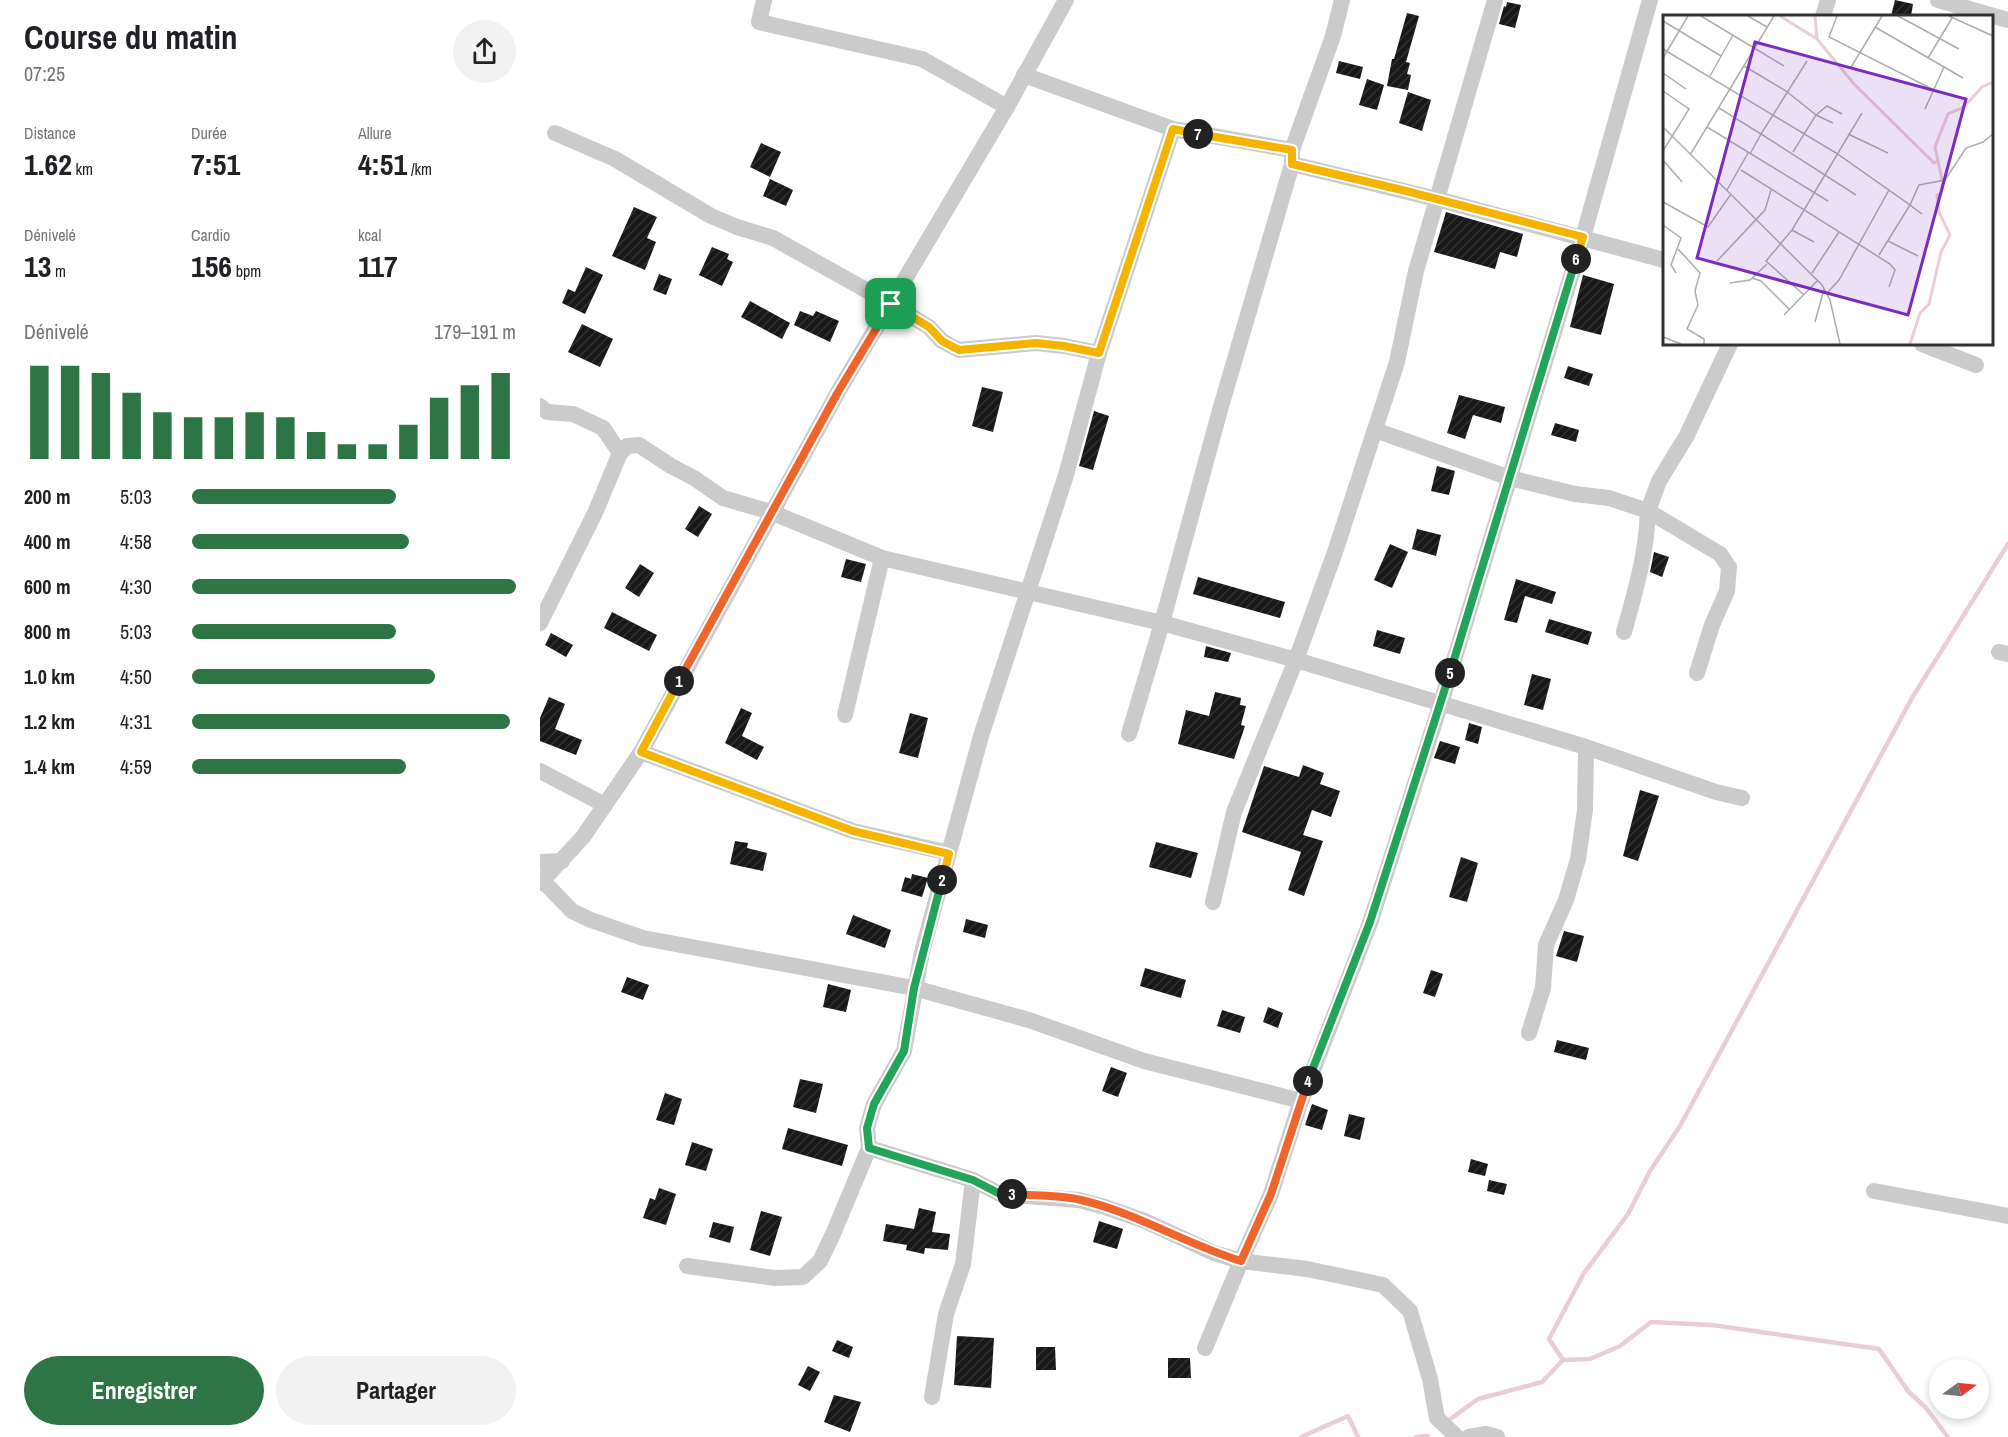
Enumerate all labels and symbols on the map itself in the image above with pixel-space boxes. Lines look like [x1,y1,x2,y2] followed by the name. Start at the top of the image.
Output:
[1663,15,1993,345] inset map
[1183,119,1213,149] pin: 7
[1561,244,1591,274] pin: 6
[865,278,916,329] pin
[1435,658,1465,688] pin: 5
[664,666,694,696] pin: 1
[927,865,957,895] pin: 2
[1293,1066,1323,1096] pin: 4
[997,1179,1027,1209] pin: 3
[1929,1359,1989,1419] north arrow

